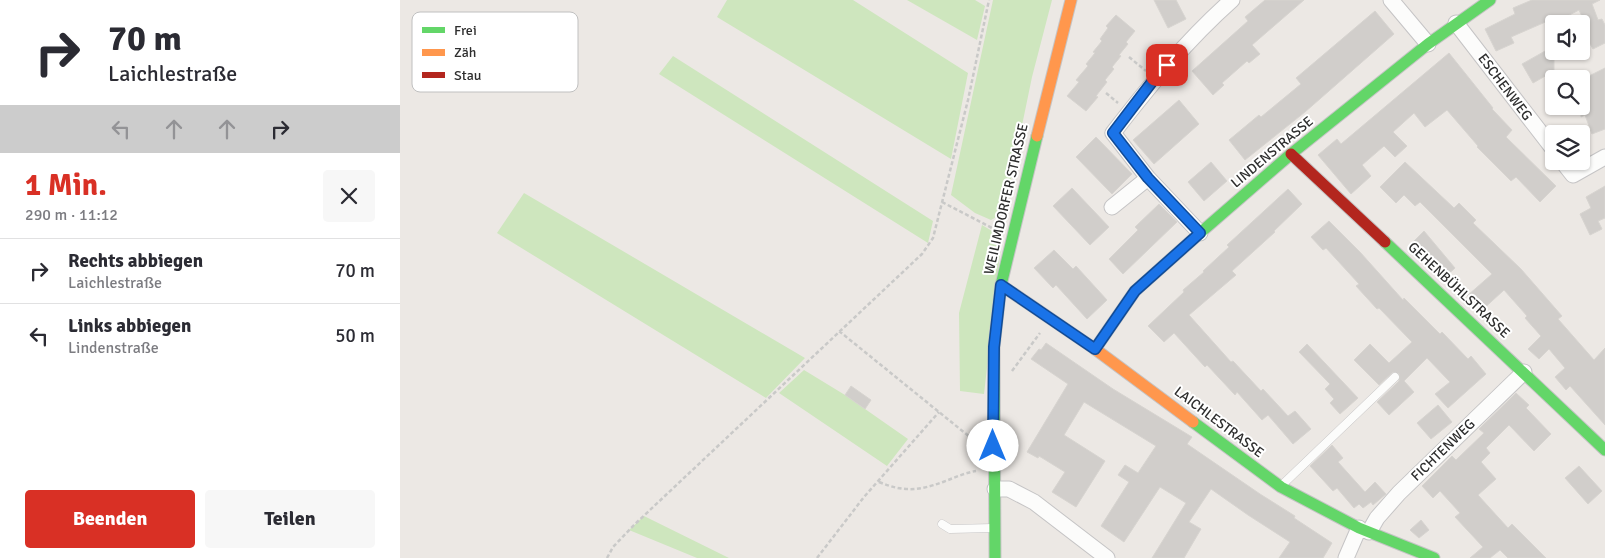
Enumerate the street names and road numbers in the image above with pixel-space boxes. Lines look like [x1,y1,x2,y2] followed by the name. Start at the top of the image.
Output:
[1474,50,1536,124] street label: ESCHENWEG
[1227,113,1317,191] street label: LINDENSTRASSE
[980,122,1032,276] street label: WEILIMDORFER STRASSE
[1405,238,1513,342] street label: GEHENBÜHLSTRASSE
[1171,383,1267,461] street label: LAICHLESTRASSE
[1407,415,1479,485] street label: FICHTENWEG

